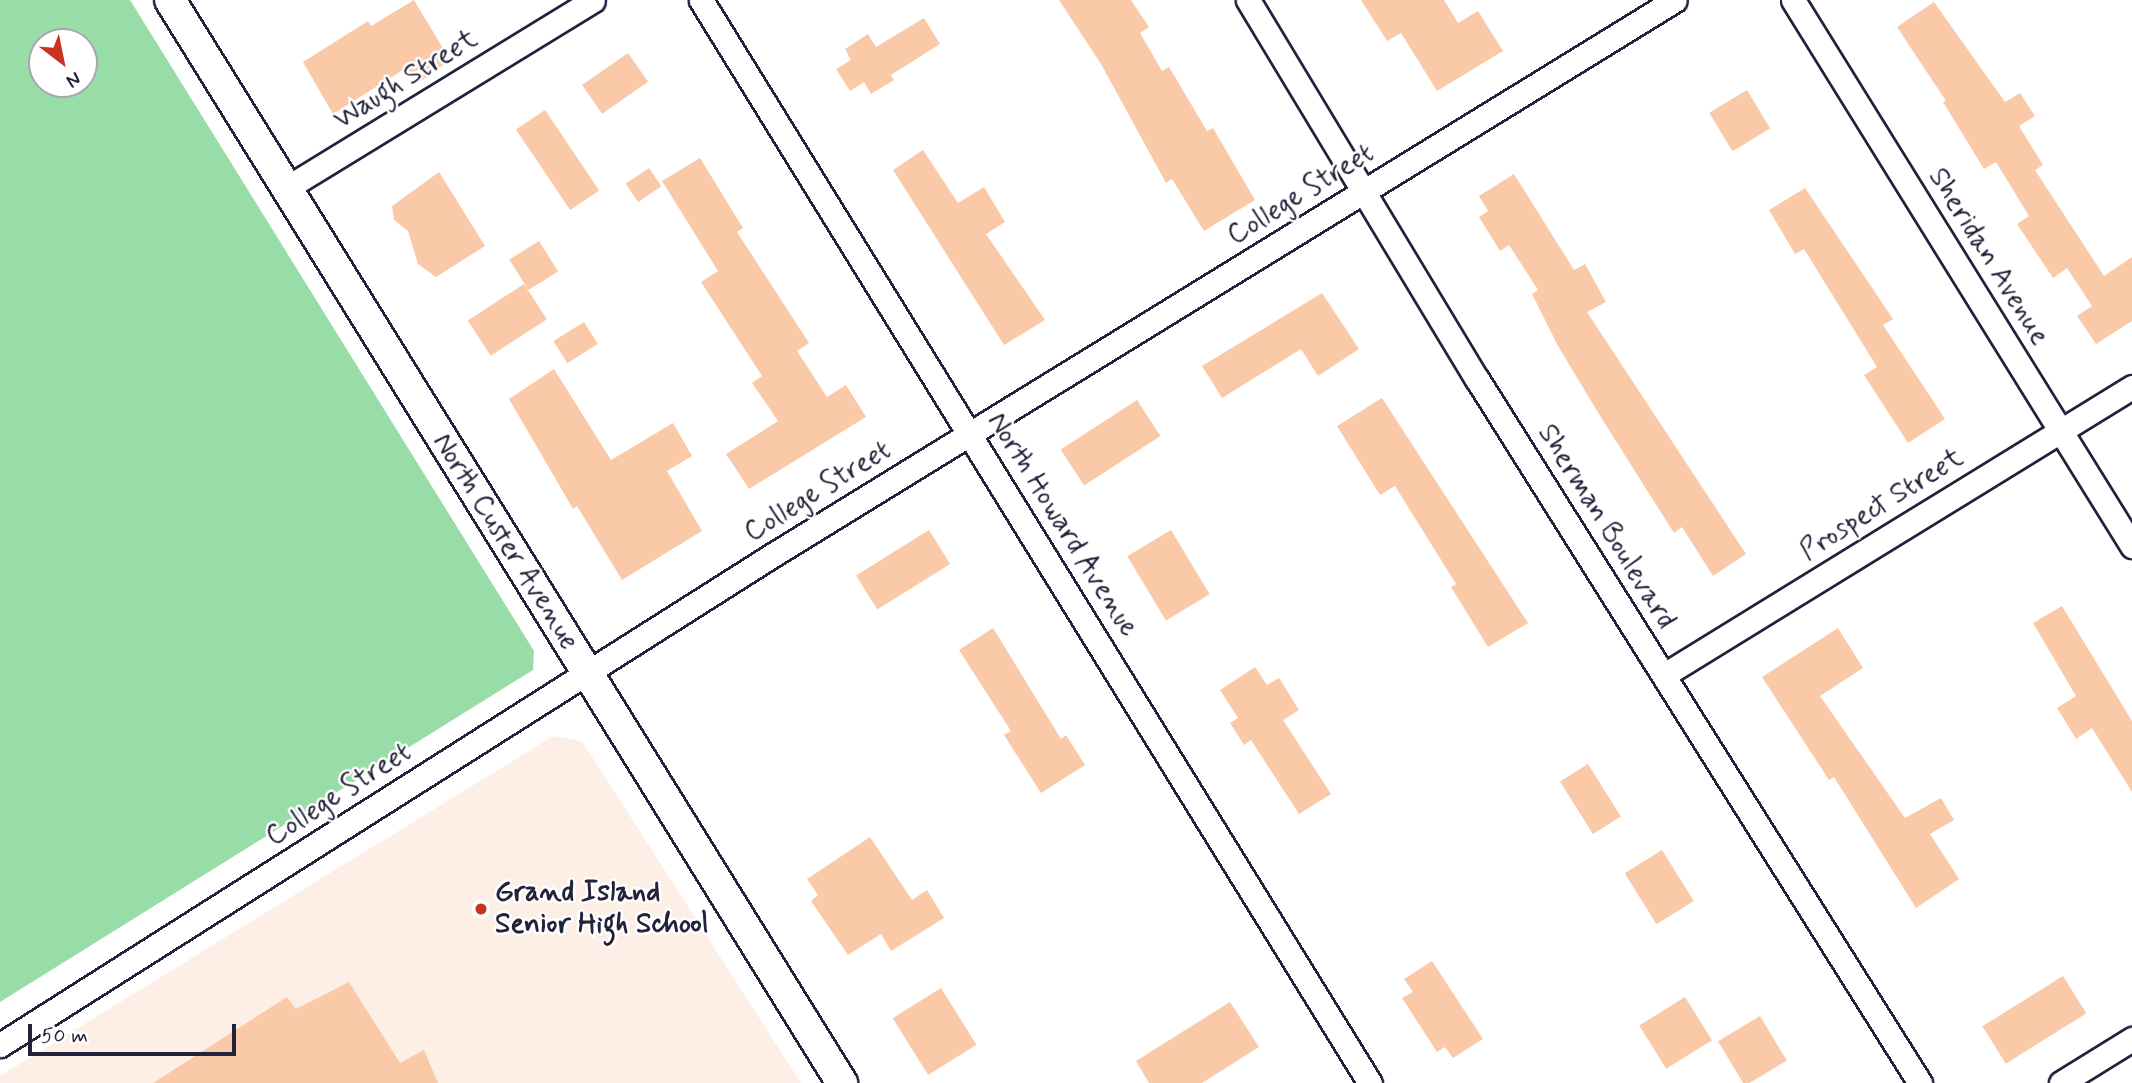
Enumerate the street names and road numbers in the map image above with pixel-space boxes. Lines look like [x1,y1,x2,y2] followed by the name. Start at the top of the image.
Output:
[328,23,484,137] street label: Waugh Street
[1220,135,1382,255] street label: College Street
[1920,162,2056,352] street label: Sheridan Avenue
[980,408,1144,642] street label: North Howard Avenue
[1532,422,1680,632] street label: Sherman Boulevard
[426,429,584,655] street label: North Custer Avenue
[737,432,899,552] street label: College Street
[1794,441,1970,569] street label: Prospect Street
[258,734,420,856] street label: College Street

